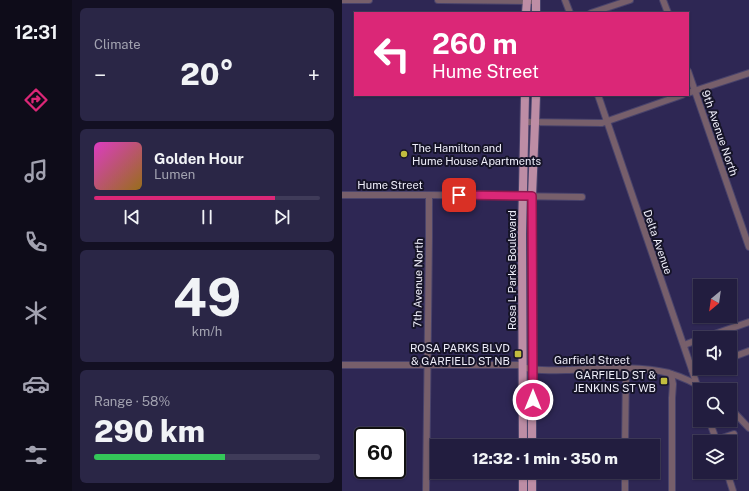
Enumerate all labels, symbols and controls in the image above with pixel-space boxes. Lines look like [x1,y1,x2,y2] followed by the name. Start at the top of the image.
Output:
[14,22,58,43] text: 12:31
[432,27,518,60] text: 260 m
[366,28,418,80] icon: left
[94,37,141,52] text: Climate
[180,56,234,92] text: 20°
[432,61,539,82] text: Hume Street
[94,62,106,88] text: −
[308,62,320,88] text: +
[22,86,50,114] icon: directions
[700,89,740,177] street label: 9th Avenue North
[412,142,541,167] place label: The Hamilton and Hume House Apartments
[399,149,409,159] marker: The Hamilton and Hume House Apartments
[154,150,244,167] text: Golden Hour
[22,157,50,185] icon: music
[154,167,195,182] text: Lumen
[442,178,476,212] pin
[357,179,423,191] street label: Hume Street
[448,184,470,206] icon: arrive
[121,206,143,228] icon: previous
[196,206,218,228] icon: pause
[271,206,293,228] icon: next
[641,208,675,276] street label: Delta Avenue
[506,210,518,330] street label: Rosa L Parks Boulevard
[22,228,50,256] icon: phone
[411,238,425,328] street label: 7th Avenue North
[173,267,241,328] text: 49
[693,279,737,323] north arrow
[693,279,737,479] map controls
[22,299,50,327] icon: climate
[192,324,222,339] text: km/h
[693,331,737,375] button: sound
[410,342,510,367] place label: ROSA PARKS BLVD & GARFIELD ST NB
[513,349,523,359] marker: ROSA PARKS BLVD & GARFIELD ST NB
[554,354,630,366] street label: Garfield Street
[574,369,656,394] place label: GARFIELD ST & JENKINS ST WB
[22,370,50,398] icon: car
[659,376,669,386] marker: GARFIELD ST & JENKINS ST WB
[512,379,554,421] position arrow
[693,383,737,427] button: search
[94,394,170,409] text: Range · 58%
[94,413,205,449] text: 290 km
[354,427,406,479] speed limit sign: 60
[693,435,737,479] button: layers
[22,441,50,469] icon: filters
[472,450,618,467] text: 12:32 · 1 min · 350 m

